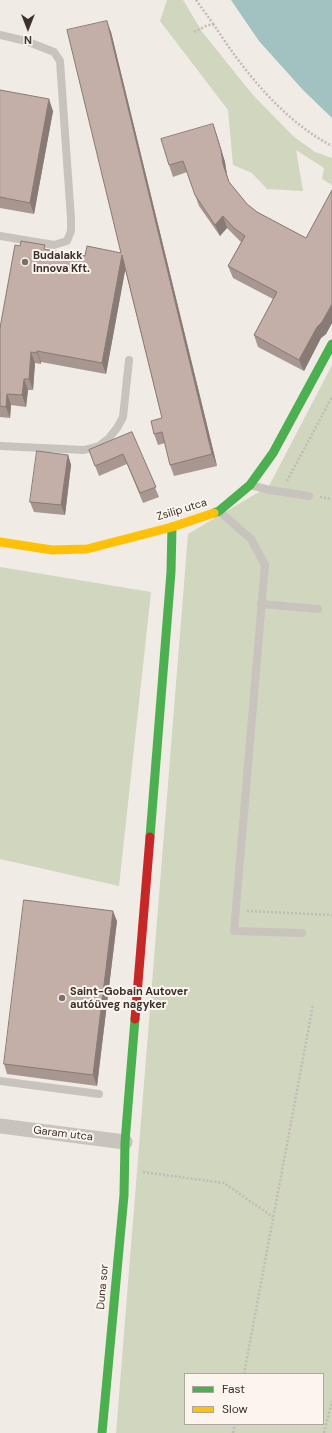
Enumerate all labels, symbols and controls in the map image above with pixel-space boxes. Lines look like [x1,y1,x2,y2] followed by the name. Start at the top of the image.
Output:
[8,8,48,48] north arrow
[24,33,32,47] text: N
[33,249,90,275] place label: Budalakk Innova Kft.
[20,257,30,267] marker: Budalakk Innova Kft.
[155,496,209,524] street label: Zsilip utca
[70,985,188,1011] place label: Saint-Gobain Autover autóüveg nagyker
[57,993,67,1003] marker: Saint-Gobain Autover autóüveg nagyker
[32,1124,94,1144] street label: Garam utca
[94,1264,112,1310] street label: Duna sor
[184,1373,324,1425] legend
[222,1381,245,1397] text: Fast
[222,1401,248,1417] text: Slow

